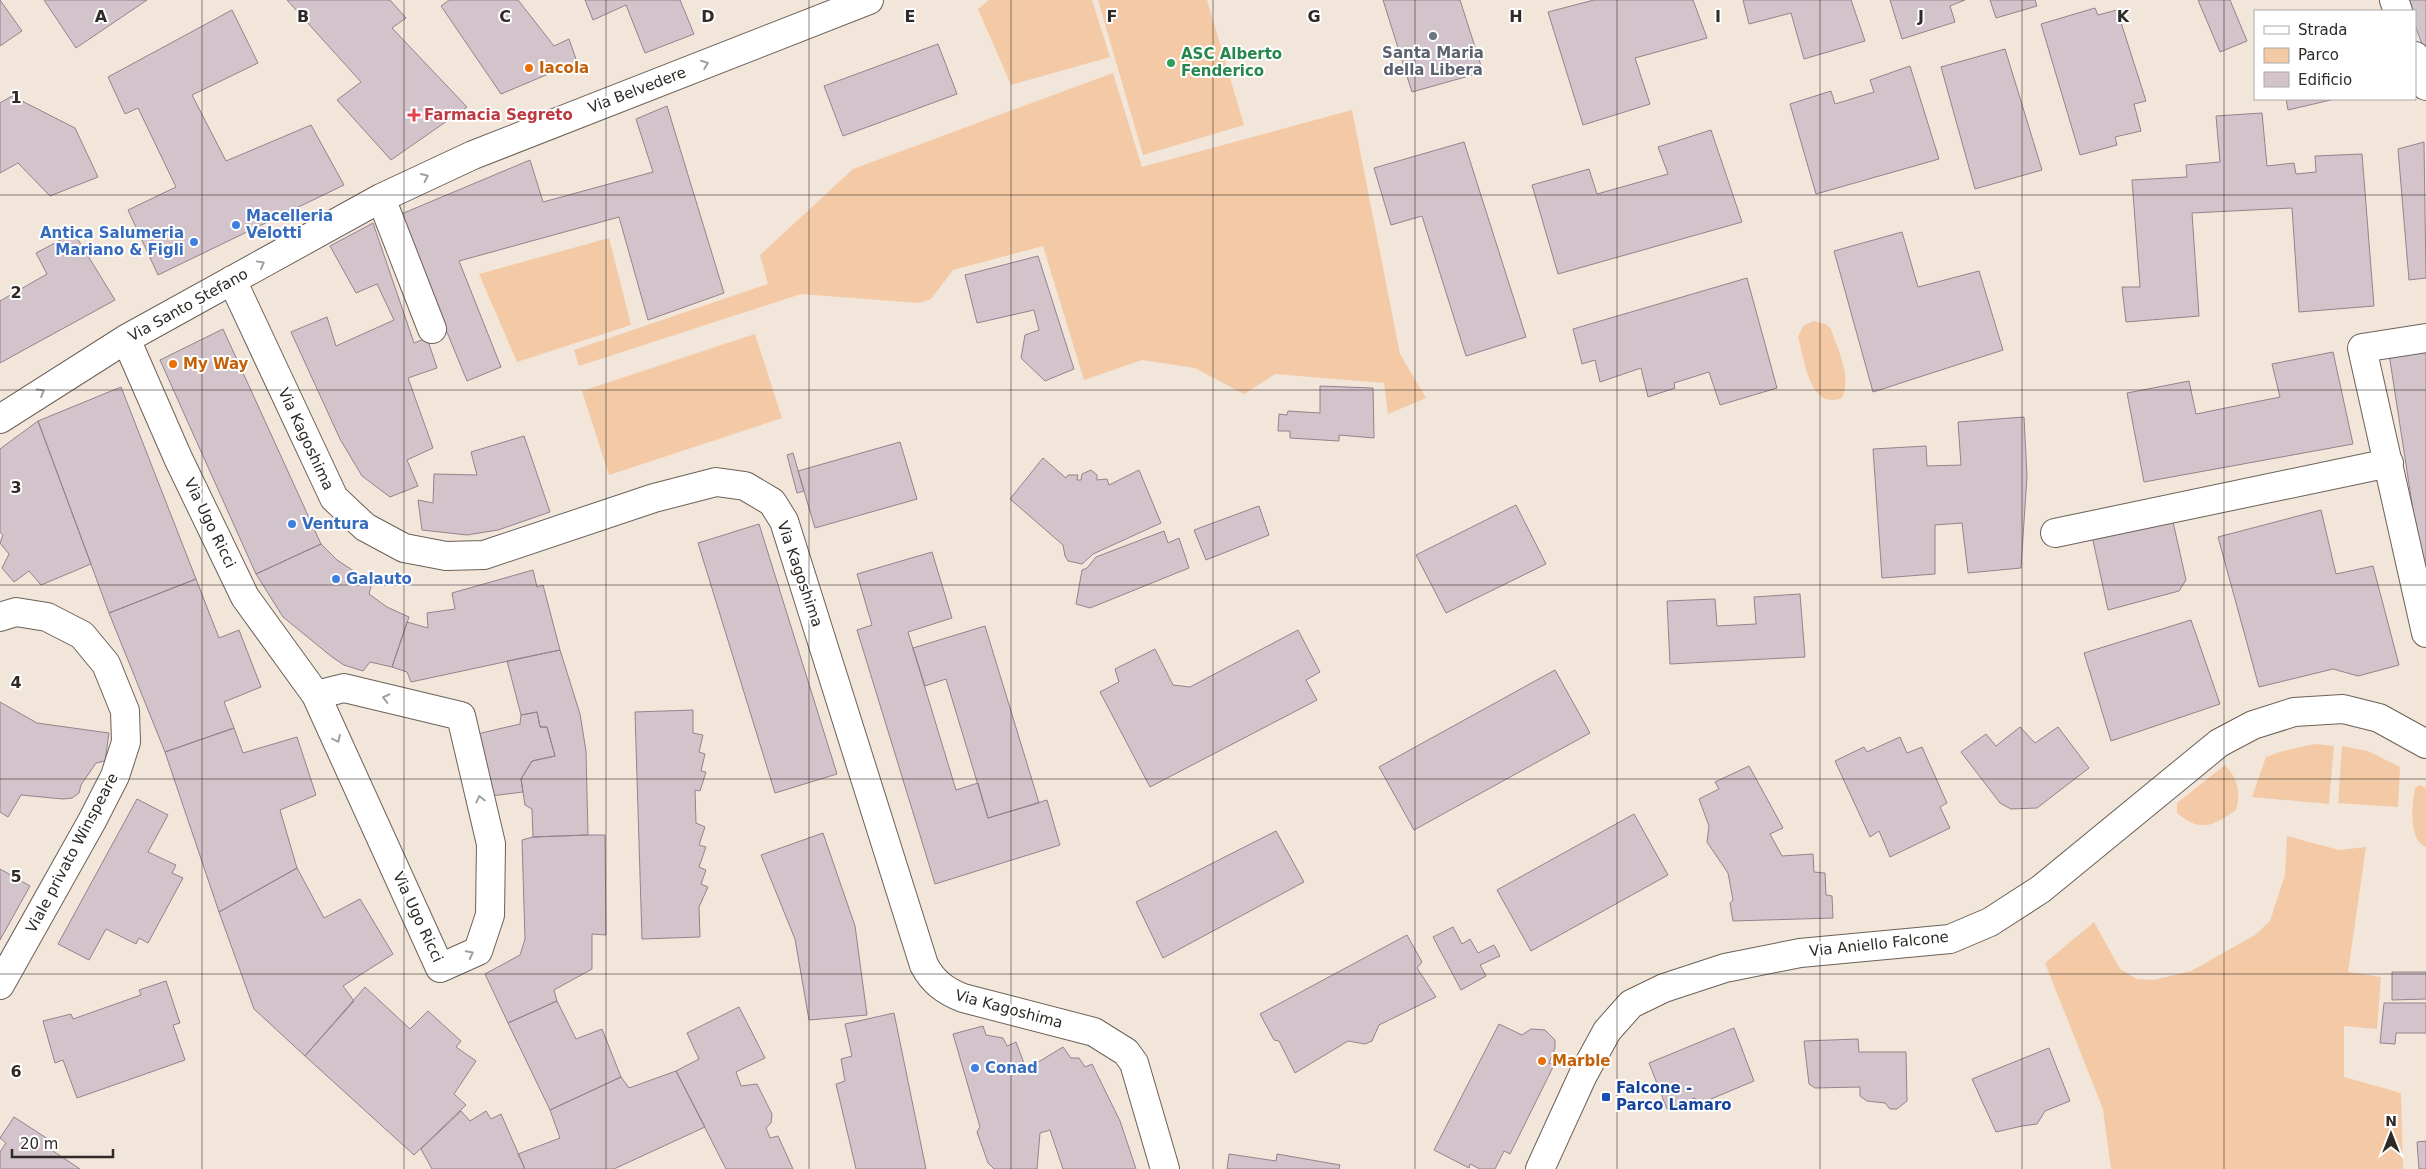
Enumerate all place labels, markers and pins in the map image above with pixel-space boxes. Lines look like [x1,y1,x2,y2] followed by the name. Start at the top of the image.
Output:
[1427,30,1439,42] marker: Santa Maria della Libera
[1382,44,1484,79] place label: Santa Maria della Libera
[1181,45,1282,80] place label: ASC Alberto Fenderico
[1165,57,1177,69] marker: ASC Alberto Fenderico
[539,59,589,77] place label: Iacola
[523,62,535,74] marker: Iacola
[424,106,573,124] place label: Farmacia Segreto
[408,109,420,121] marker: Farmacia Segreto
[246,207,333,242] place label: Macelleria Velotti
[230,219,242,231] marker: Macelleria Velotti
[40,224,184,259] place label: Antica Salumeria Mariano & Figli
[188,236,200,248] marker: Antica Salumeria Mariano & Figli
[183,355,249,373] place label: My Way
[167,358,179,370] marker: My Way
[302,515,369,533] place label: Ventura
[286,518,298,530] marker: Ventura
[346,570,412,588] place label: Galauto
[330,573,342,585] marker: Galauto
[1552,1052,1611,1070] place label: Marble
[1536,1055,1548,1067] marker: Marble
[985,1059,1038,1077] place label: Conad
[969,1062,981,1074] marker: Conad
[1616,1079,1732,1114] place label: Falcone - Parco Lamaro
[1600,1091,1612,1103] marker: Falcone - Parco Lamaro

